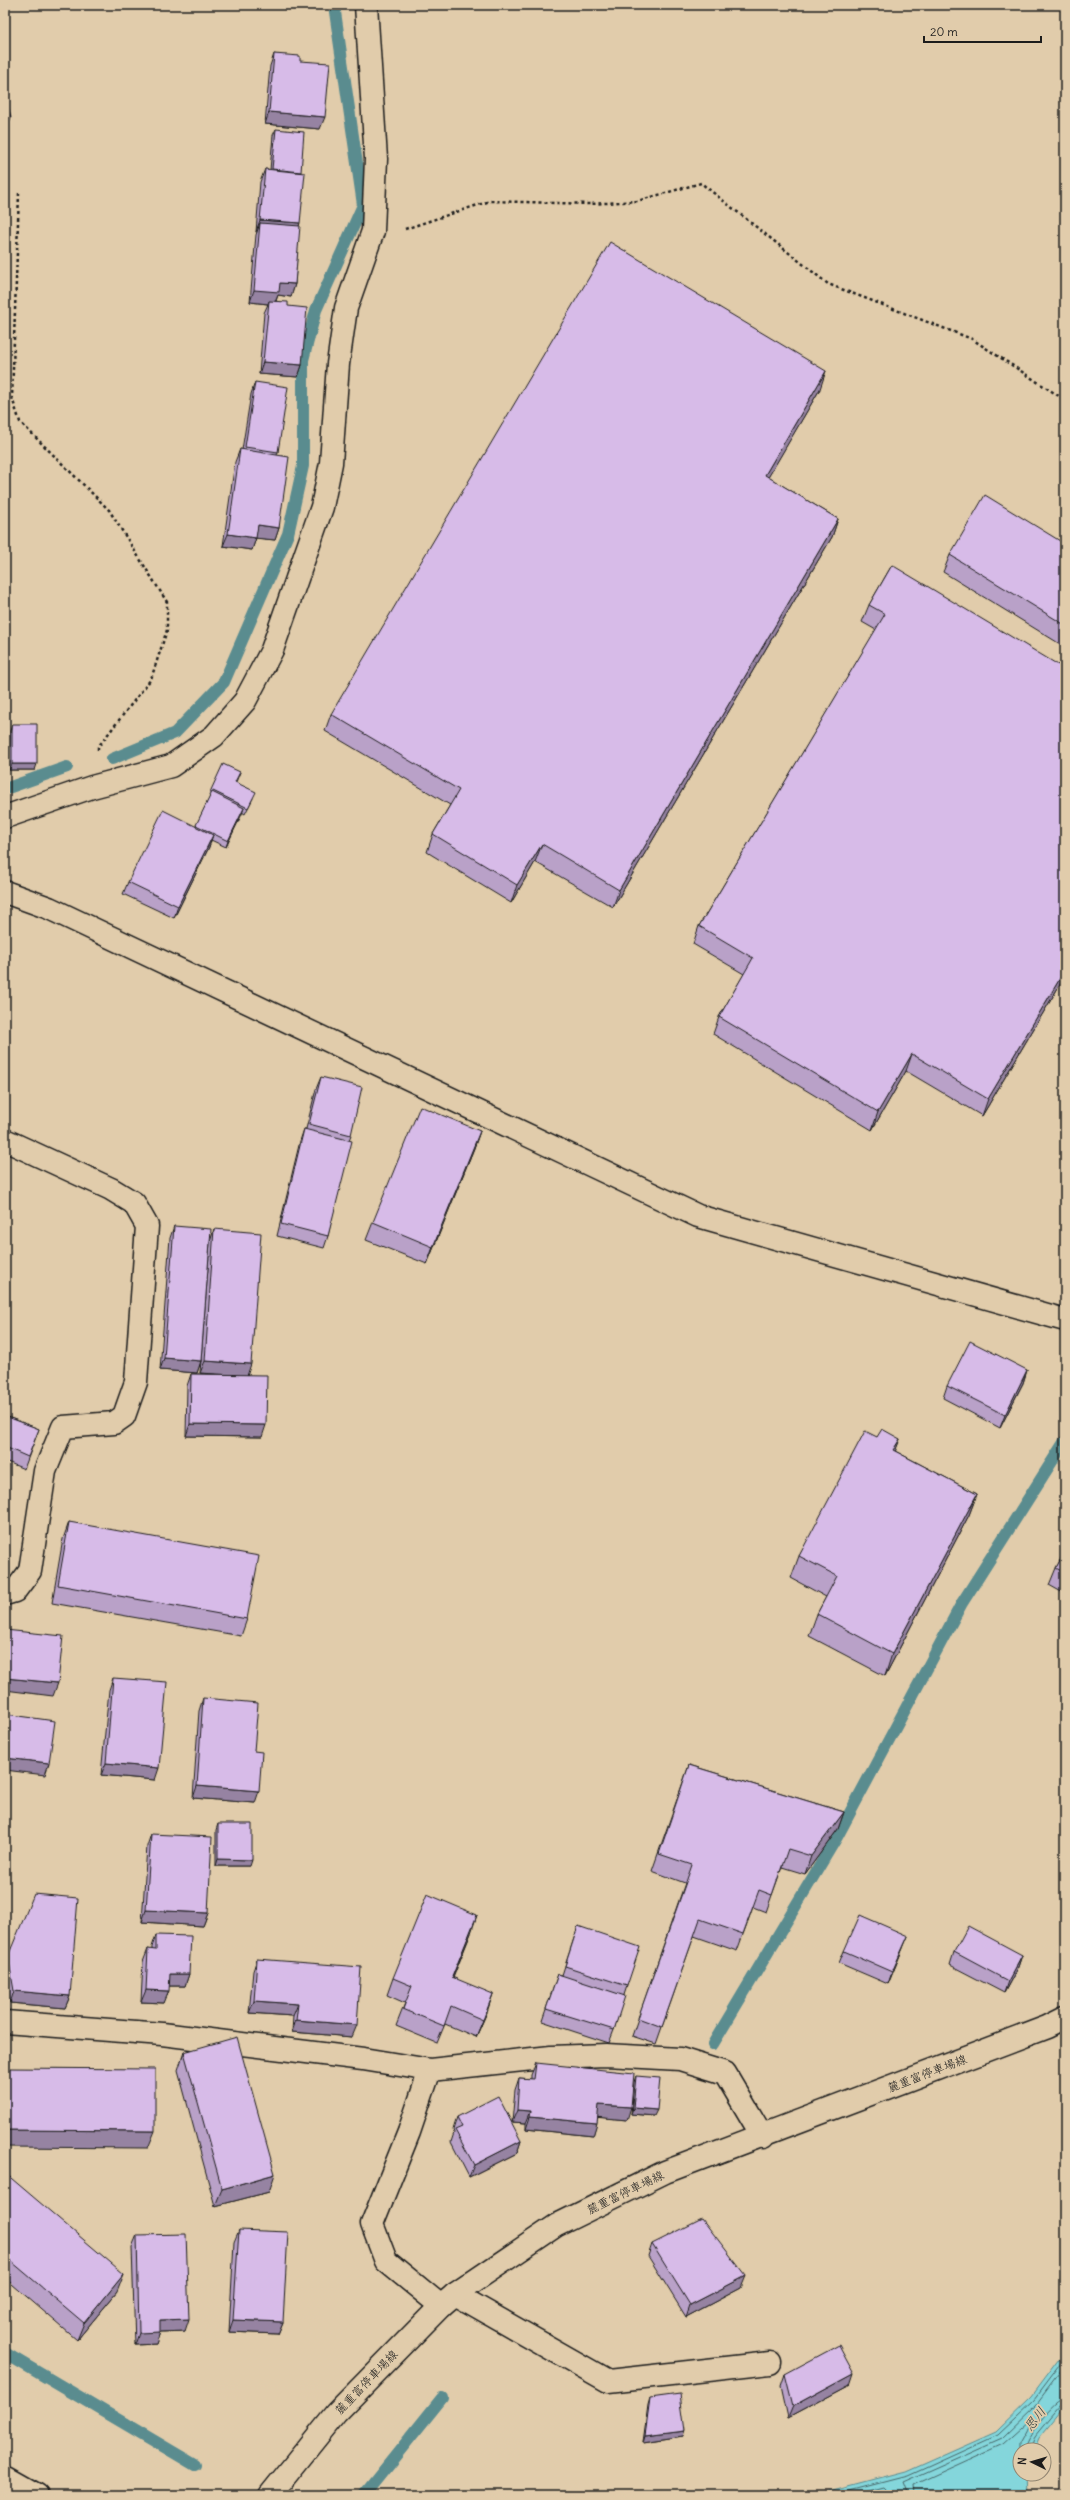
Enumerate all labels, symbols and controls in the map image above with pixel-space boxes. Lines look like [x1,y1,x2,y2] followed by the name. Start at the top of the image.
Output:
[924,18,1041,44] scale bar
[930,24,958,39] text: 20 m
[885,2051,969,2095] street label: 麓重富停車場線
[584,2167,666,2217] street label: 麓重富停車場線
[331,2347,401,2417] street label: 麓重富停車場線
[1020,2404,1050,2434] water label: 思川
[1012,2442,1052,2482] north arrow
[1015,2457,1029,2466] text: N

